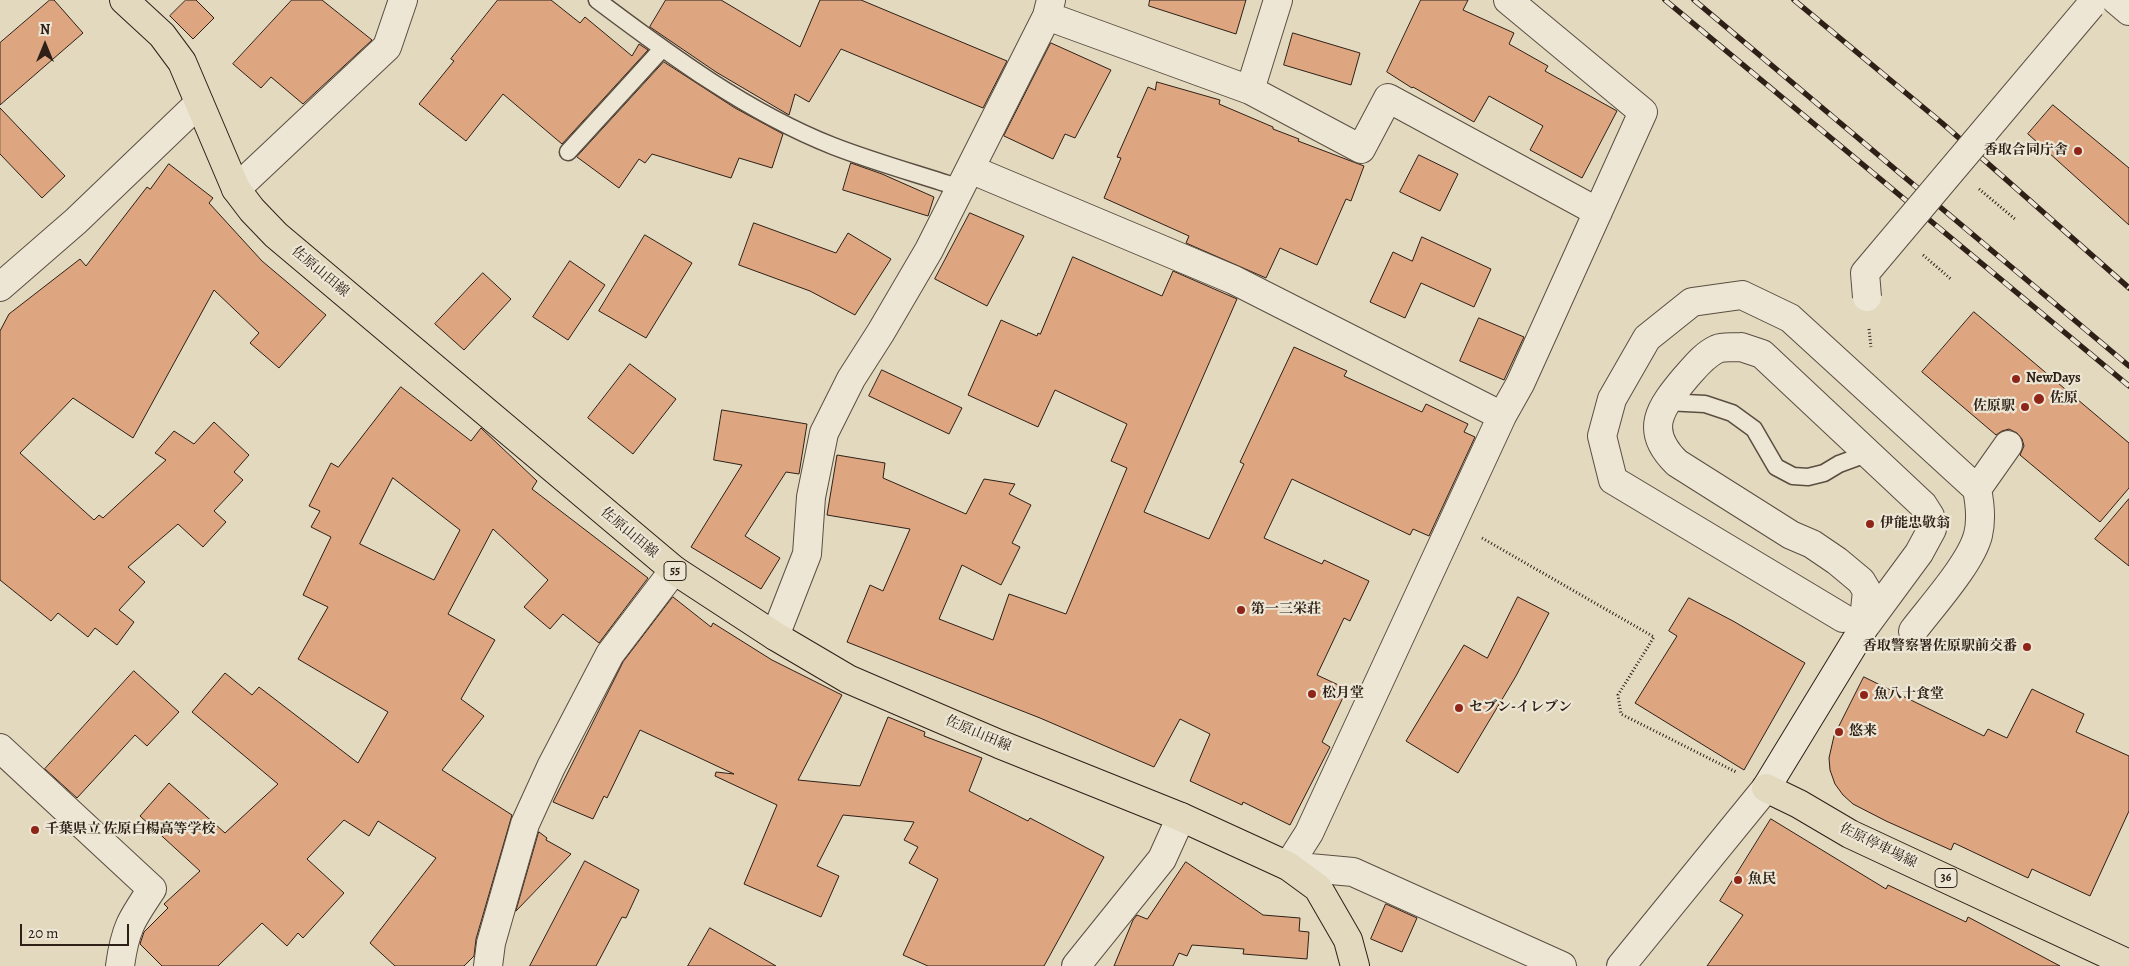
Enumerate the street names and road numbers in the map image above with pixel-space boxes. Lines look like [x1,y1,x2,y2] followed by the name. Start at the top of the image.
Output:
[288,243,352,301] street label: 佐原山田線
[597,504,661,562] street label: 佐原山田線
[664,562,686,580] road number: 55
[943,713,1013,755] street label: 佐原山田線
[1837,820,1919,872] street label: 佐原停車場線
[1935,868,1957,888] road number: 36

